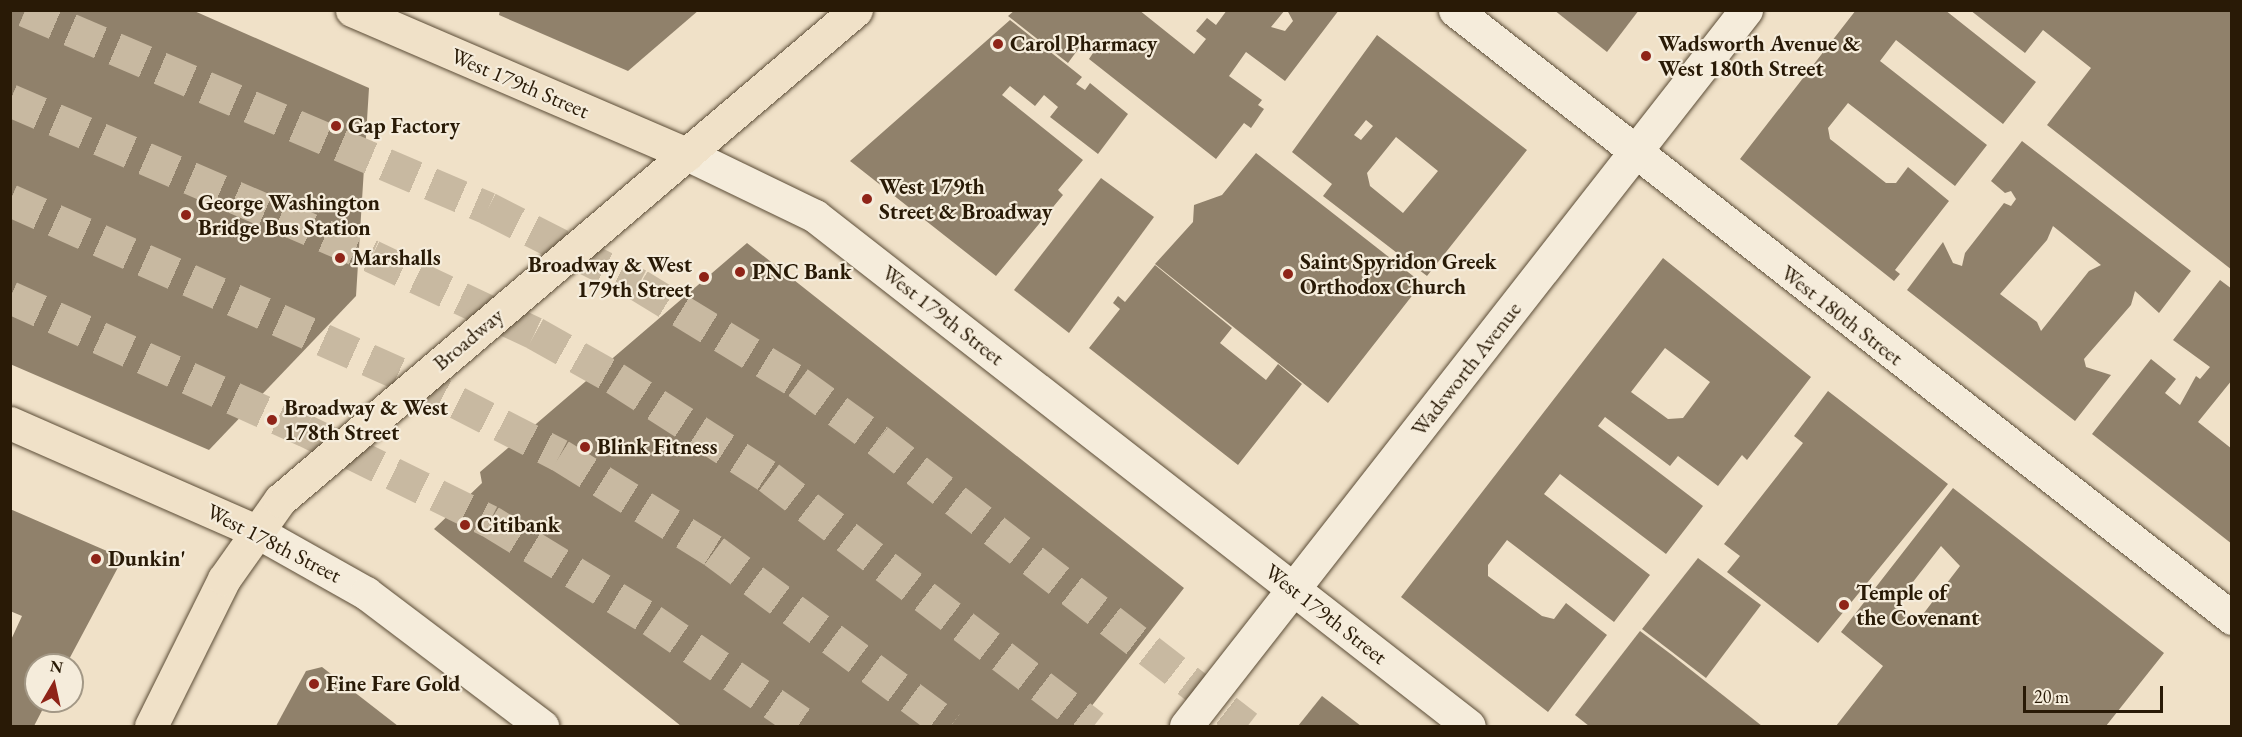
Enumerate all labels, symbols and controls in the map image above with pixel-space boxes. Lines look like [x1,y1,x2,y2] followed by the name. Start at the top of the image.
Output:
[1658,30,1860,82] place label: Wadsworth Avenue & West 180th Street
[1010,31,1157,57] place label: Carol Pharmacy
[991,37,1005,51] marker: Carol Pharmacy
[447,42,593,124] street label: West 179th Street
[1639,49,1653,63] marker: Wadsworth Avenue & West 180th Street
[348,113,460,139] place label: Gap Factory
[329,119,343,133] marker: Gap Factory
[879,173,1052,224] place label: West 179th Street & Broadway
[198,189,380,240] place label: George Washington Bridge Bus Station
[860,192,874,206] marker: West 179th Street & Broadway
[179,208,193,222] marker: George Washington Bridge Bus Station
[352,245,441,271] place label: Marshalls
[1300,248,1497,300] place label: Saint Spyridon Greek Orthodox Church
[333,251,347,265] marker: Marshalls
[528,251,692,302] place label: Broadway & West 179th Street
[752,259,852,285] place label: PNC Bank
[877,259,1009,371] street label: West 179th Street
[1776,259,1908,371] street label: West 180th Street
[733,265,747,279] marker: PNC Bank
[1281,267,1295,281] marker: Saint Spyridon Greek Orthodox Church
[697,270,711,284] marker: Broadway & West 179th Street
[1405,296,1527,442] street label: Wadsworth Avenue
[428,302,508,376] street label: Broadway
[284,394,448,446] place label: Broadway & West 178th Street
[265,413,279,427] marker: Broadway & West 178th Street
[597,434,717,460] place label: Blink Fitness
[578,440,592,454] marker: Blink Fitness
[202,498,346,588] street label: West 178th Street
[477,512,560,538] place label: Citibank
[458,518,472,532] marker: Citibank
[108,546,186,572] place label: Dunkin'
[89,552,103,566] marker: Dunkin'
[1260,558,1392,670] street label: West 179th Street
[1856,579,1979,630] place label: Temple of the Covenant
[1837,598,1851,612] marker: Temple of the Covenant
[24,653,84,713] north arrow
[49,655,65,678] text: N
[326,671,460,697] place label: Fine Fare Gold
[2026,674,2166,712] scale bar
[307,677,321,691] marker: Fine Fare Gold
[2034,685,2069,708] text: 20 m

